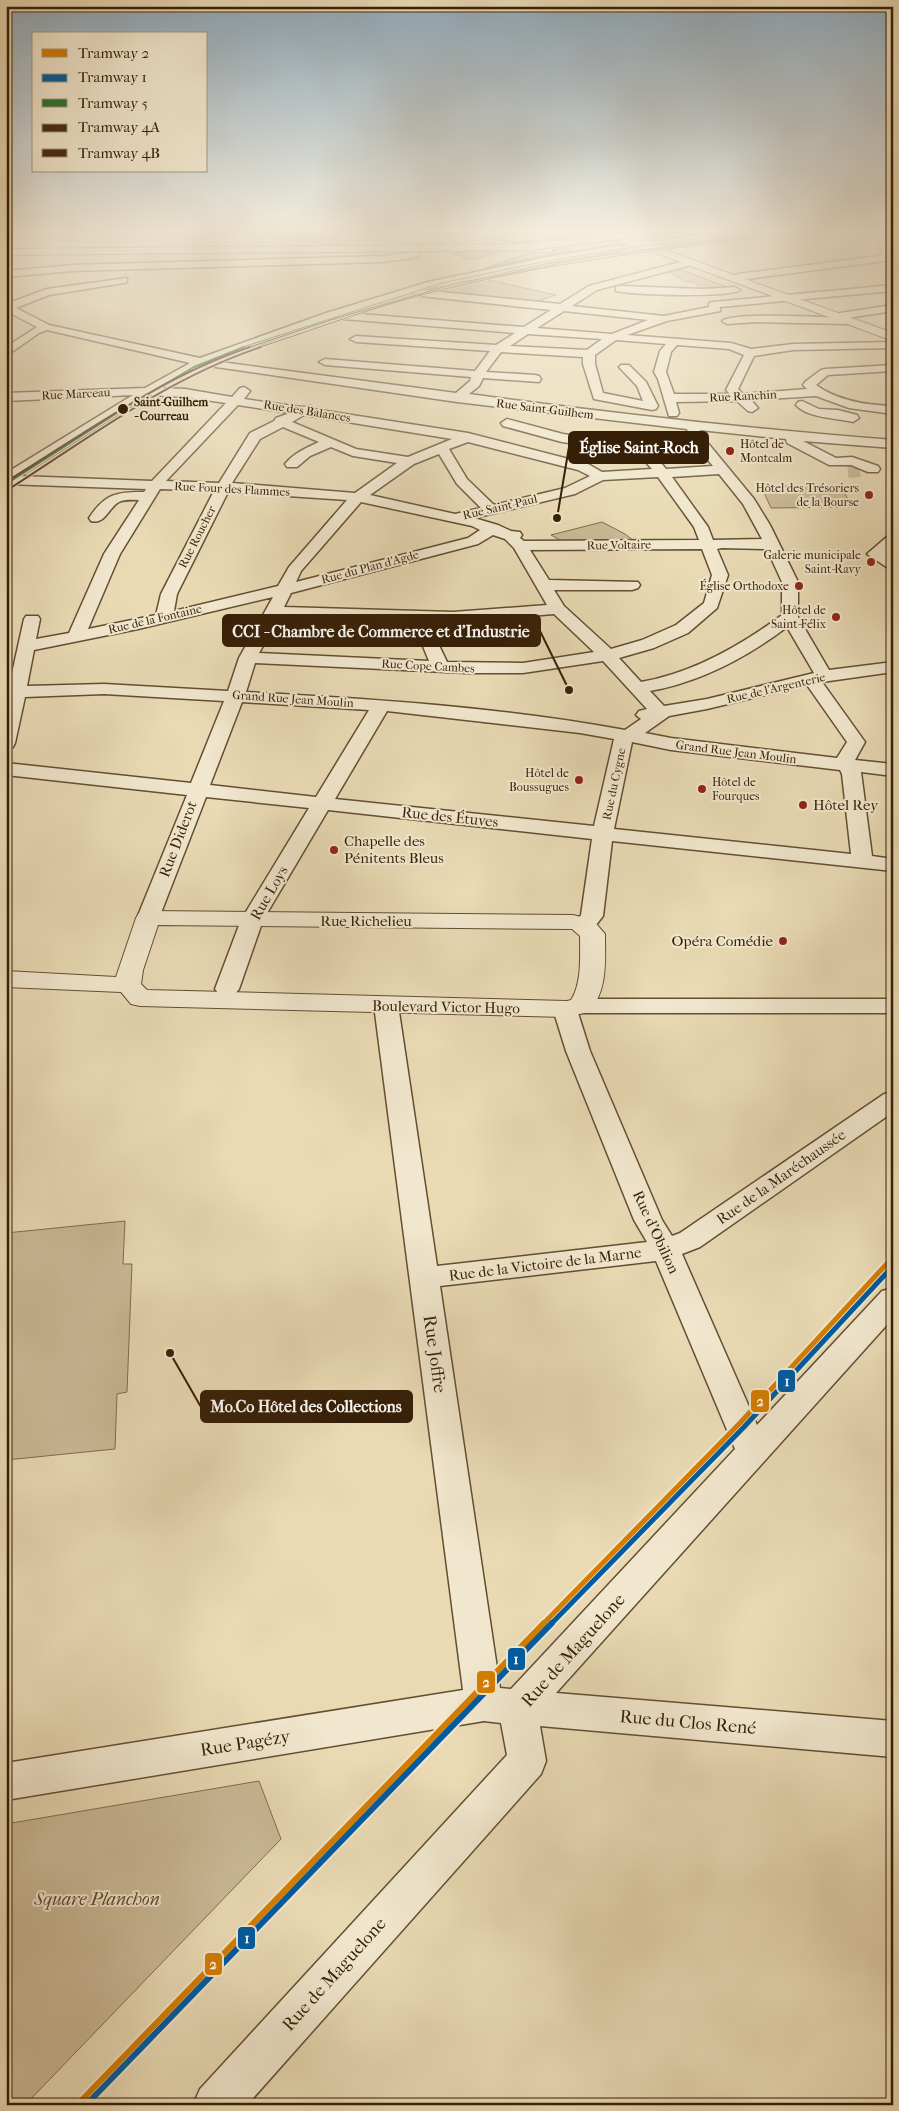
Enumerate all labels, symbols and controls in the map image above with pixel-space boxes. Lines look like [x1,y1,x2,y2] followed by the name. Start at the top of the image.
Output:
[32,32,208,172] legend
[78,44,149,62] text: Tramway 2
[78,68,147,86] text: Tramway 1
[78,94,148,112] text: Tramway 5
[78,118,160,136] text: Tramway 4A
[78,144,160,162] text: Tramway 4B
[41,385,111,403] street label: Rue Marceau
[709,387,777,405] street label: Rue Ranchin
[134,395,209,423] place label: Saint-Guilhem - Courreau
[495,396,595,422] street label: Rue Saint-Guilhem
[262,397,352,425] street label: Rue des Balances
[116,402,130,416] marker: Saint-Guilhem - Courreau
[569,432,708,463] callout: Église Saint-Roch
[579,437,700,458] text: Église Saint-Roch
[740,437,792,465] place label: Hôtel de Montcalm
[724,445,736,457] marker: Hôtel de Montcalm
[174,479,291,499] street label: Rue Four des Flammes
[755,481,860,509] place label: Hôtel des Trésoriers de la Bourse
[863,489,875,501] marker: Hôtel des Trésoriers de la Bourse
[461,491,539,522] street label: Rue Saint-Paul
[175,503,219,570] street label: Rue Roucher
[587,537,651,553] street label: Rue Voltaire
[320,547,420,587] street label: Rue du Plan d'Agde
[764,548,862,576] place label: Galerie municipale Saint-Ravy
[865,556,877,568] marker: Galerie municipale Saint-Ravy
[699,578,789,593] place label: Église Orthodoxe
[793,580,805,592] marker: Église Orthodoxe
[107,601,203,637] street label: Rue de la Fontaine
[771,603,827,631] place label: Hôtel de Saint-Félix
[830,611,842,623] marker: Hôtel de Saint-Félix
[223,615,540,646] callout: CCI - Chambre de Commerce et d'Industrie
[232,622,530,641] text: CCI - Chambre de Commerce et d'Industrie
[381,657,475,675] street label: Rue Cope Cambes
[725,670,827,706] street label: Rue de l'Argenterie
[232,688,354,710] street label: Grand Rue Jean Moulin
[675,738,797,766] street label: Grand Rue Jean Moulin
[600,747,628,821] street label: Rue du Cygne
[509,766,570,794] place label: Hôtel de Boussugues
[573,774,585,786] marker: Hôtel de Boussugues
[712,775,760,803] place label: Hôtel de Fourques
[696,783,708,795] marker: Hôtel de Fourques
[813,796,879,814] place label: Hôtel Rey
[155,798,201,880] street label: Rue Diderot
[797,799,809,811] marker: Hôtel Rey
[401,803,500,831] street label: Rue des Étuves
[344,832,444,867] place label: Chapelle des Pénitents Bleus
[328,844,340,856] marker: Chapelle des Pénitents Bleus
[246,862,292,923] street label: Rue Loys
[320,912,412,930] street label: Rue Richelieu
[671,932,774,950] place label: Opéra Comédie
[777,935,789,947] marker: Opéra Comédie
[372,997,520,1017] street label: Boulevard Victor Hugo
[713,1125,849,1228] street label: Rue de la Maréchaussée
[629,1187,683,1277] street label: Rue d'Obilion
[448,1243,643,1285] street label: Rue de la Victoire de la Marne
[419,1314,450,1394] street label: Rue Joffre
[777,1369,796,1393] line badge: 1
[785,1373,790,1390] text: 1
[750,1389,770,1413] line badge: 2
[201,1391,412,1422] callout: Mo.Co Hôtel des Collections
[756,1393,764,1410] text: 2
[209,1397,402,1416] text: Mo.Co Hôtel des Collections
[517,1589,630,1711] street label: Rue de Maguelone
[507,1647,526,1671] line badge: 1
[514,1651,519,1668] text: 1
[476,1670,496,1694] line badge: 2
[482,1674,490,1691] text: 2
[619,1706,757,1739] street label: Rue du Clos René
[199,1726,293,1761] street label: Rue Pagézy
[33,1889,160,1910] park label: Square Planchon
[278,1913,391,2035] street label: Rue de Maguelone
[237,1926,256,1950] line badge: 1
[245,1930,250,1947] text: 1
[204,1952,223,1976] line badge: 2
[209,1956,217,1973] text: 2

